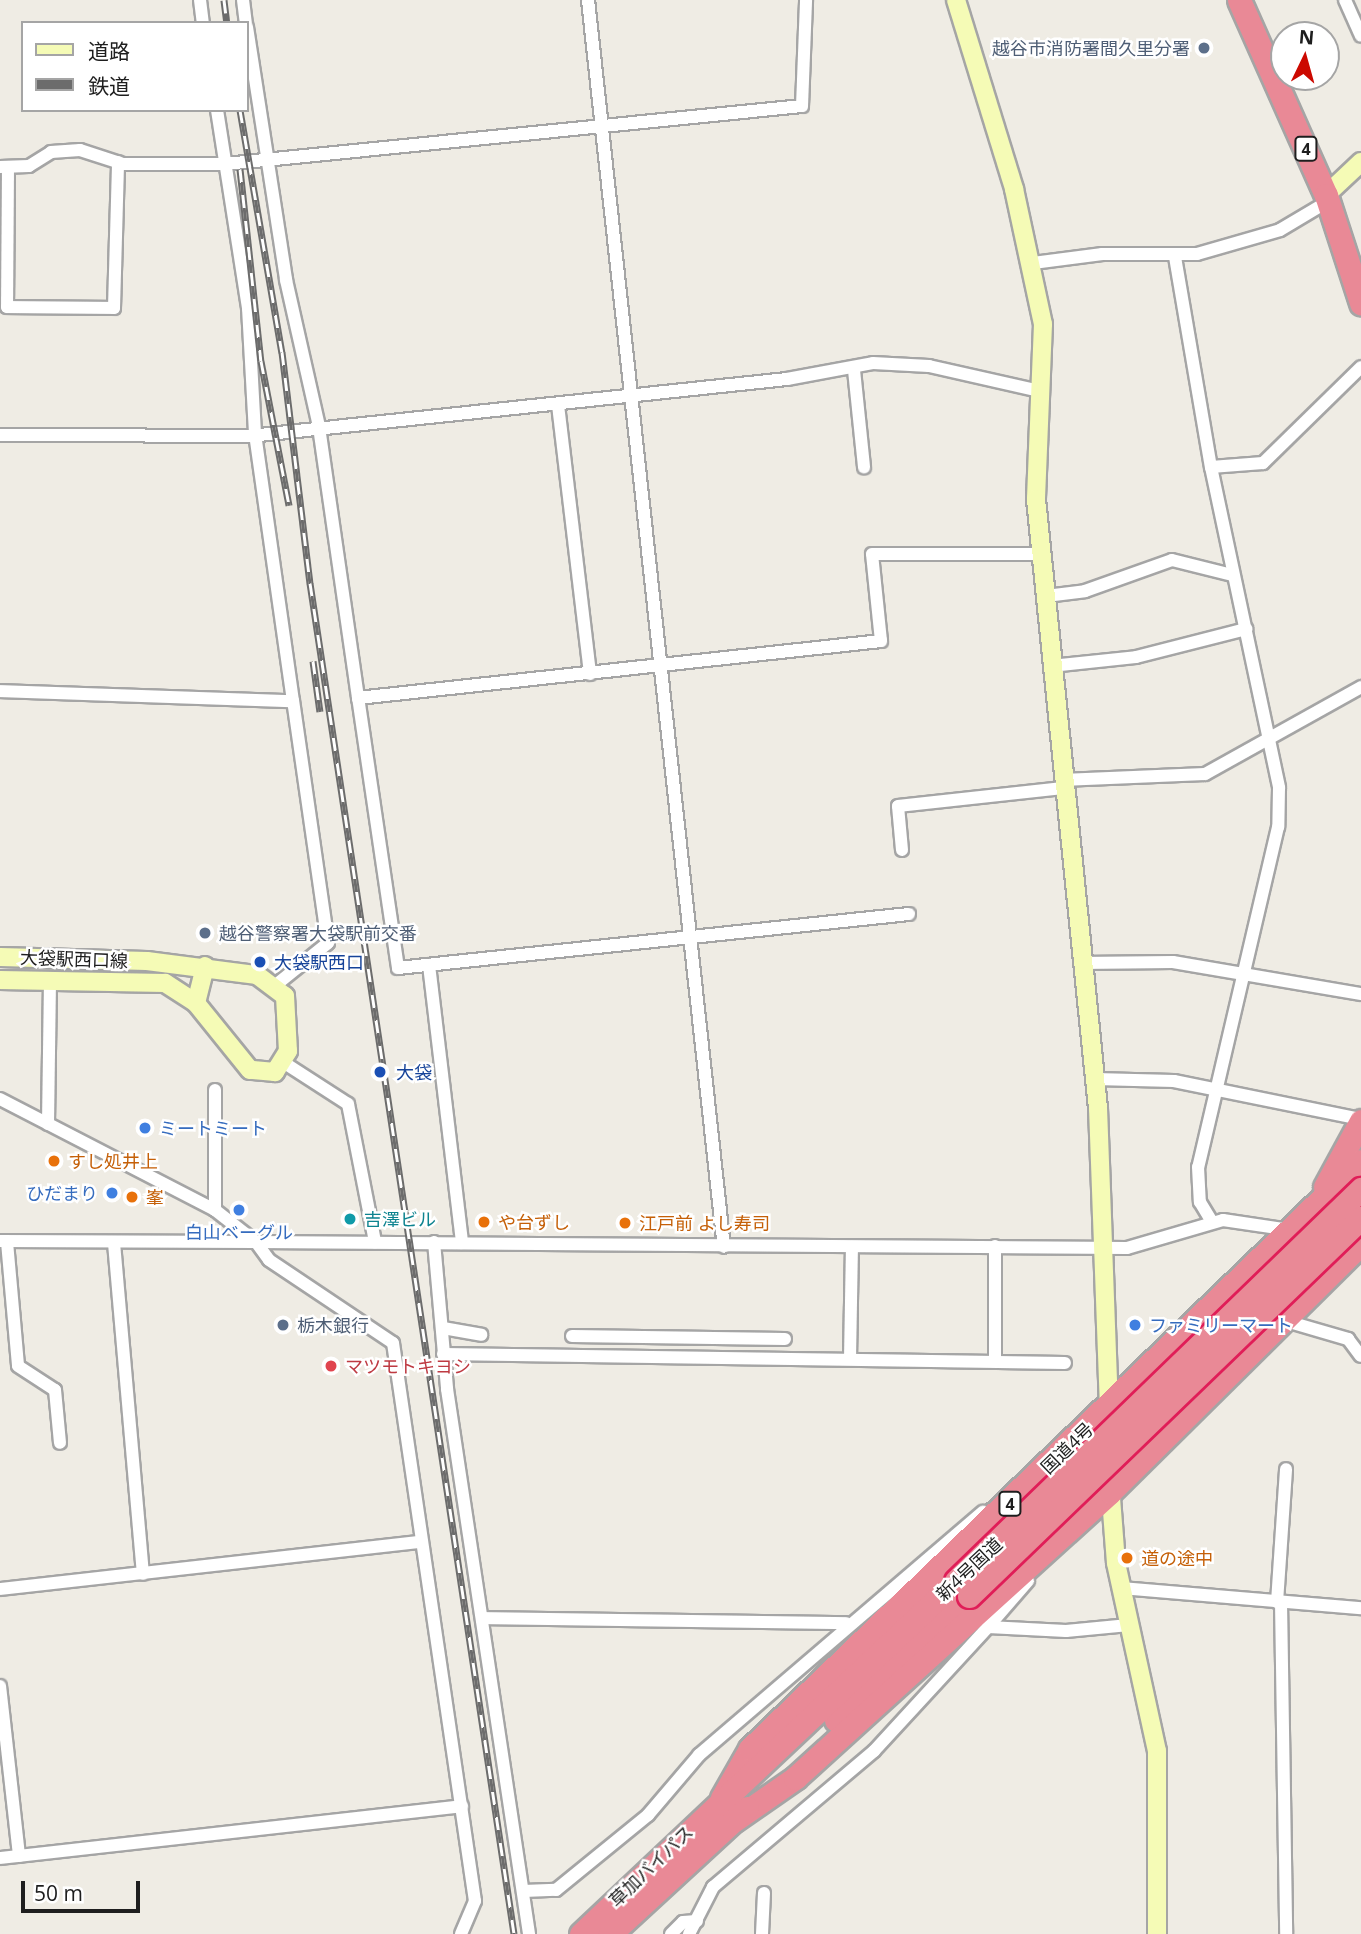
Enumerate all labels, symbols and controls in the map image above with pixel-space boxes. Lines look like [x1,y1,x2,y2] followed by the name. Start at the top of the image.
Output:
[21,21,248,112] legend
[1270,21,1340,91] north arrow
[1298,23,1315,51] text: N
[88,37,130,65] text: 道路
[992,37,1190,59] place label: 越谷市消防署間久里分署
[1196,40,1212,56] marker: 越谷市消防署間久里分署
[88,72,130,100] text: 鉄道
[1294,136,1318,162] road number: 4
[219,922,417,944] place label: 越谷警察署大袋駅前交番
[197,925,213,941] marker: 越谷警察署大袋駅前交番
[20,946,128,972] street label: 大袋駅西口線
[274,951,364,973] place label: 大袋駅西口
[252,954,268,970] marker: 大袋駅西口
[396,1061,432,1083] place label: 大袋
[370,1062,390,1082] marker: 大袋
[159,1117,267,1139] place label: ミートミート
[137,1120,153,1136] marker: ミートミート
[68,1150,158,1172] place label: すし処井上
[46,1153,62,1169] marker: すし処井上
[26,1182,98,1204] place label: ひだまり
[104,1185,120,1201] marker: ひだまり
[146,1186,164,1208] place label: 峯
[124,1189,140,1205] marker: 峯
[231,1202,247,1218] marker: 白山ベーグル
[364,1208,436,1230] place label: 吉澤ビル
[342,1211,358,1227] marker: 吉澤ビル
[498,1211,570,1233] place label: や台ずし
[639,1212,770,1234] place label: 江戸前 よし寿司
[476,1214,492,1230] marker: や台ずし
[617,1215,633,1231] marker: 江戸前 よし寿司
[185,1221,293,1243] place label: 白山ベーグル
[297,1314,369,1336] place label: 栃木銀行
[1149,1314,1293,1336] place label: ファミリーマート
[275,1317,291,1333] marker: 栃木銀行
[1127,1317,1143,1333] marker: ファミリーマート
[345,1355,471,1377] place label: マツモトキヨシ
[323,1358,339,1374] marker: マツモトキヨシ
[1036,1418,1098,1478] street label: 国道4号
[998,1492,1022,1516] road number: 4
[932,1533,1006,1605] street label: 新4号国道
[1141,1547,1213,1569] place label: 道の途中
[1119,1550,1135,1566] marker: 道の途中
[605,1821,697,1911] street label: 草加バイパス
[24,1868,144,1912] scale bar
[34,1879,83,1907] text: 50 m

